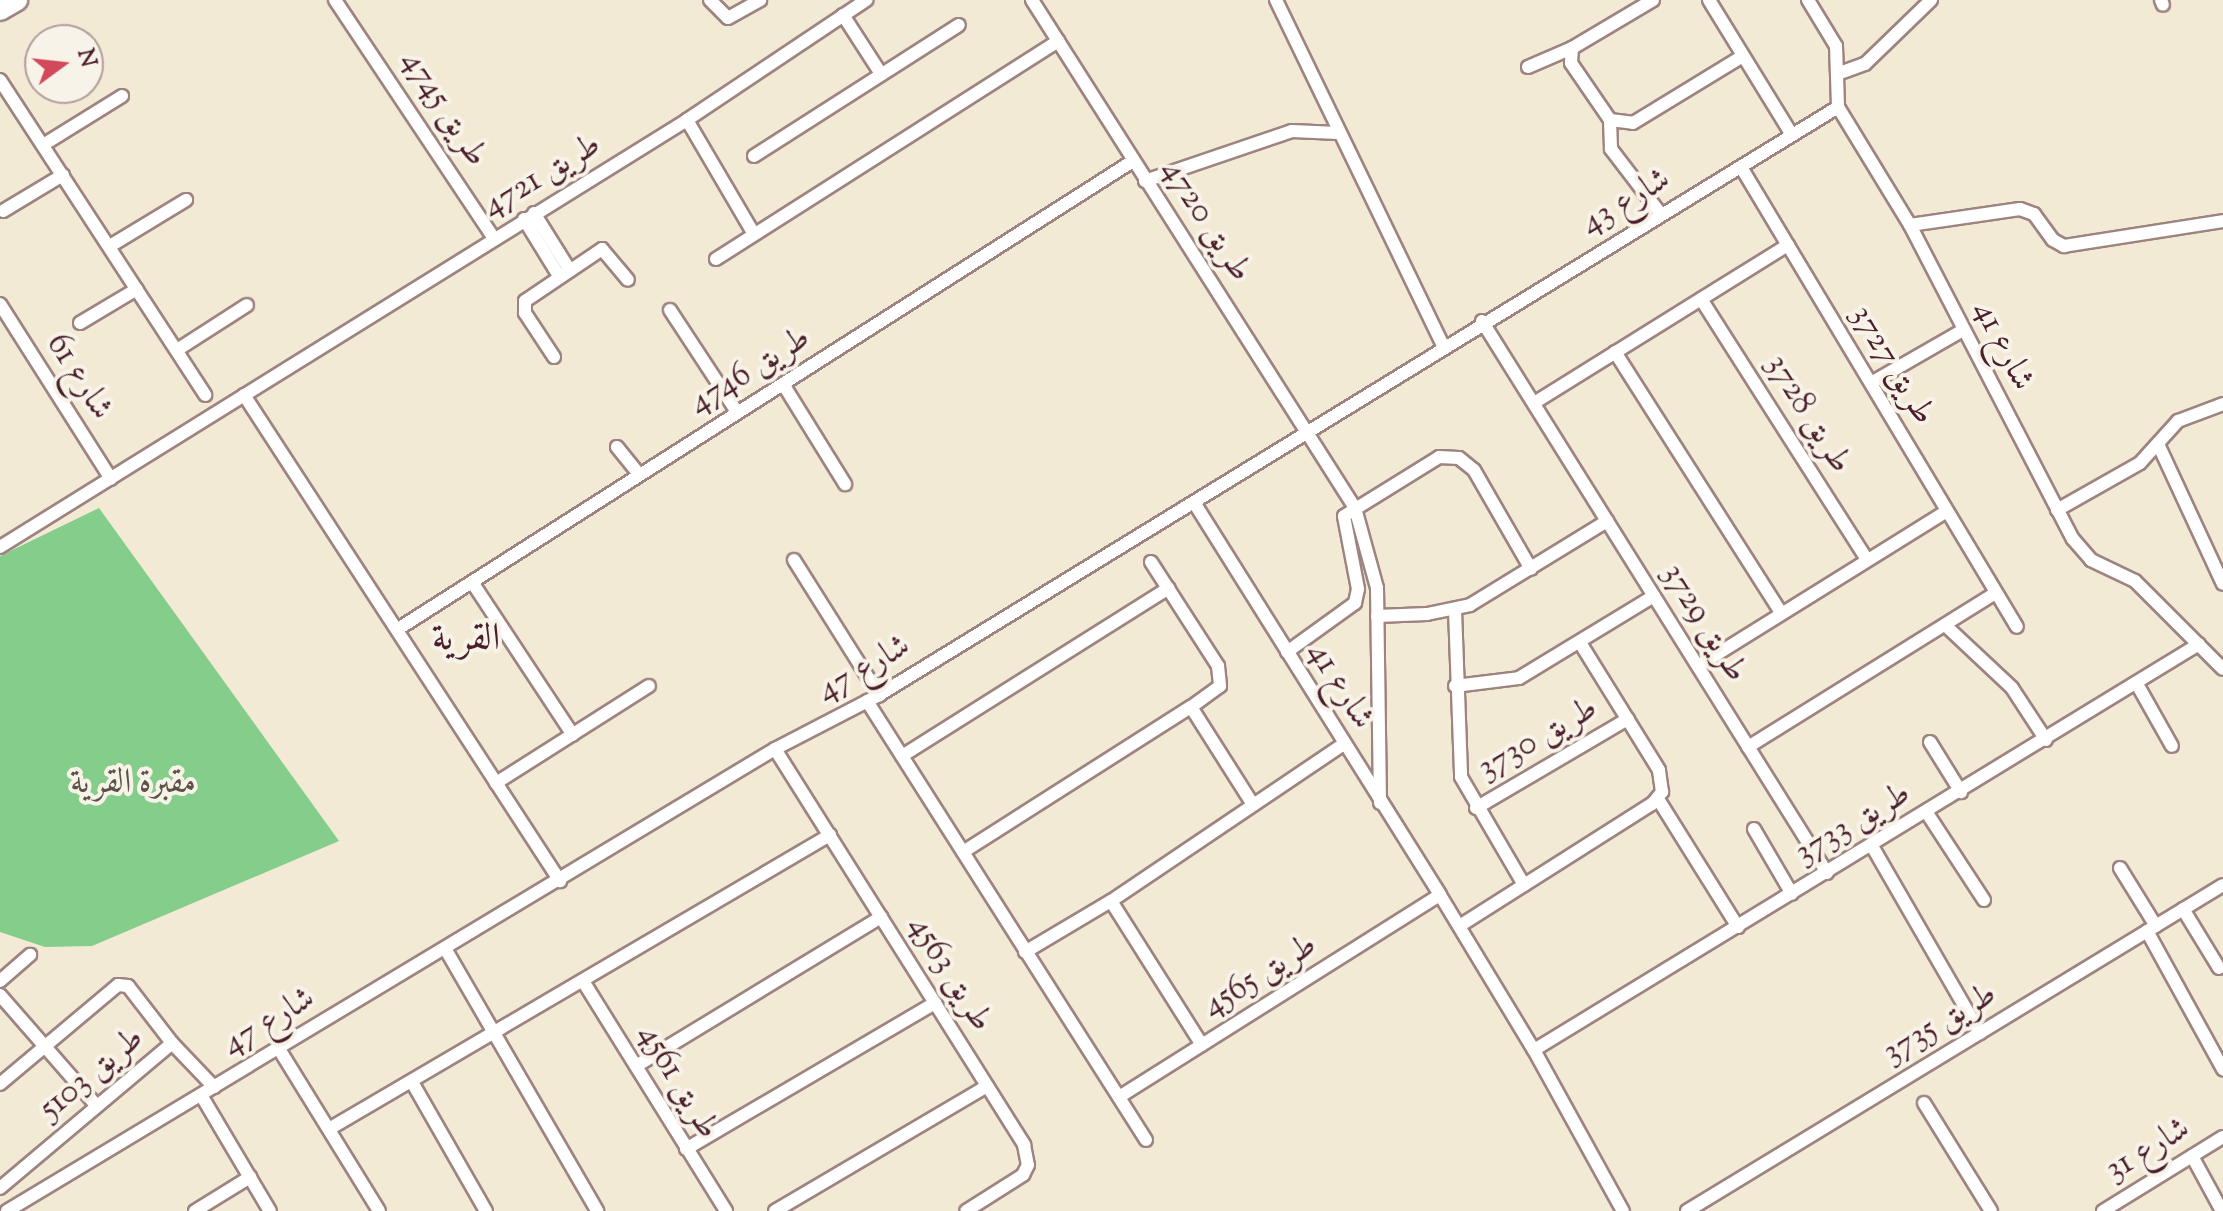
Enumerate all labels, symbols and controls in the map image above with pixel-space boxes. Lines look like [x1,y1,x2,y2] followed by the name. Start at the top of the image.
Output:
[24,24,104,104] north arrow
[391,43,497,175] street label: طريق 4745
[68,46,103,71] text: N
[475,125,609,227] street label: طريق 4721
[1152,152,1260,290] street label: طريق 4720
[1574,159,1678,245] street label: شارع 43
[1963,294,2043,398] street label: شارع 41
[1840,298,1944,432] street label: طريق 3727
[682,318,818,424] street label: طريق 4746
[37,326,121,428] street label: شارع 61
[1756,347,1860,481] street label: طريق 3728
[1652,556,1756,690] street label: طريق 3729
[432,618,500,664] district label: القرية
[810,626,918,712] street label: شارع 47
[1298,635,1382,737] street label: شارع 41
[1471,688,1605,790] street label: طريق 3730
[70,764,196,804] park label: مقبرة القرية
[1788,774,1918,874] street label: طريق 3733
[899,909,1001,1039] street label: طريق 4563
[1195,925,1325,1027] street label: طريق 4565
[1876,974,2004,1074] street label: طريق 3735
[215,979,323,1065] street label: شارع 47
[628,1017,728,1147] street label: طريق 4561
[31,1019,153,1129] street label: طريق 5103
[2098,1109,2198,1191] street label: شارع 31

